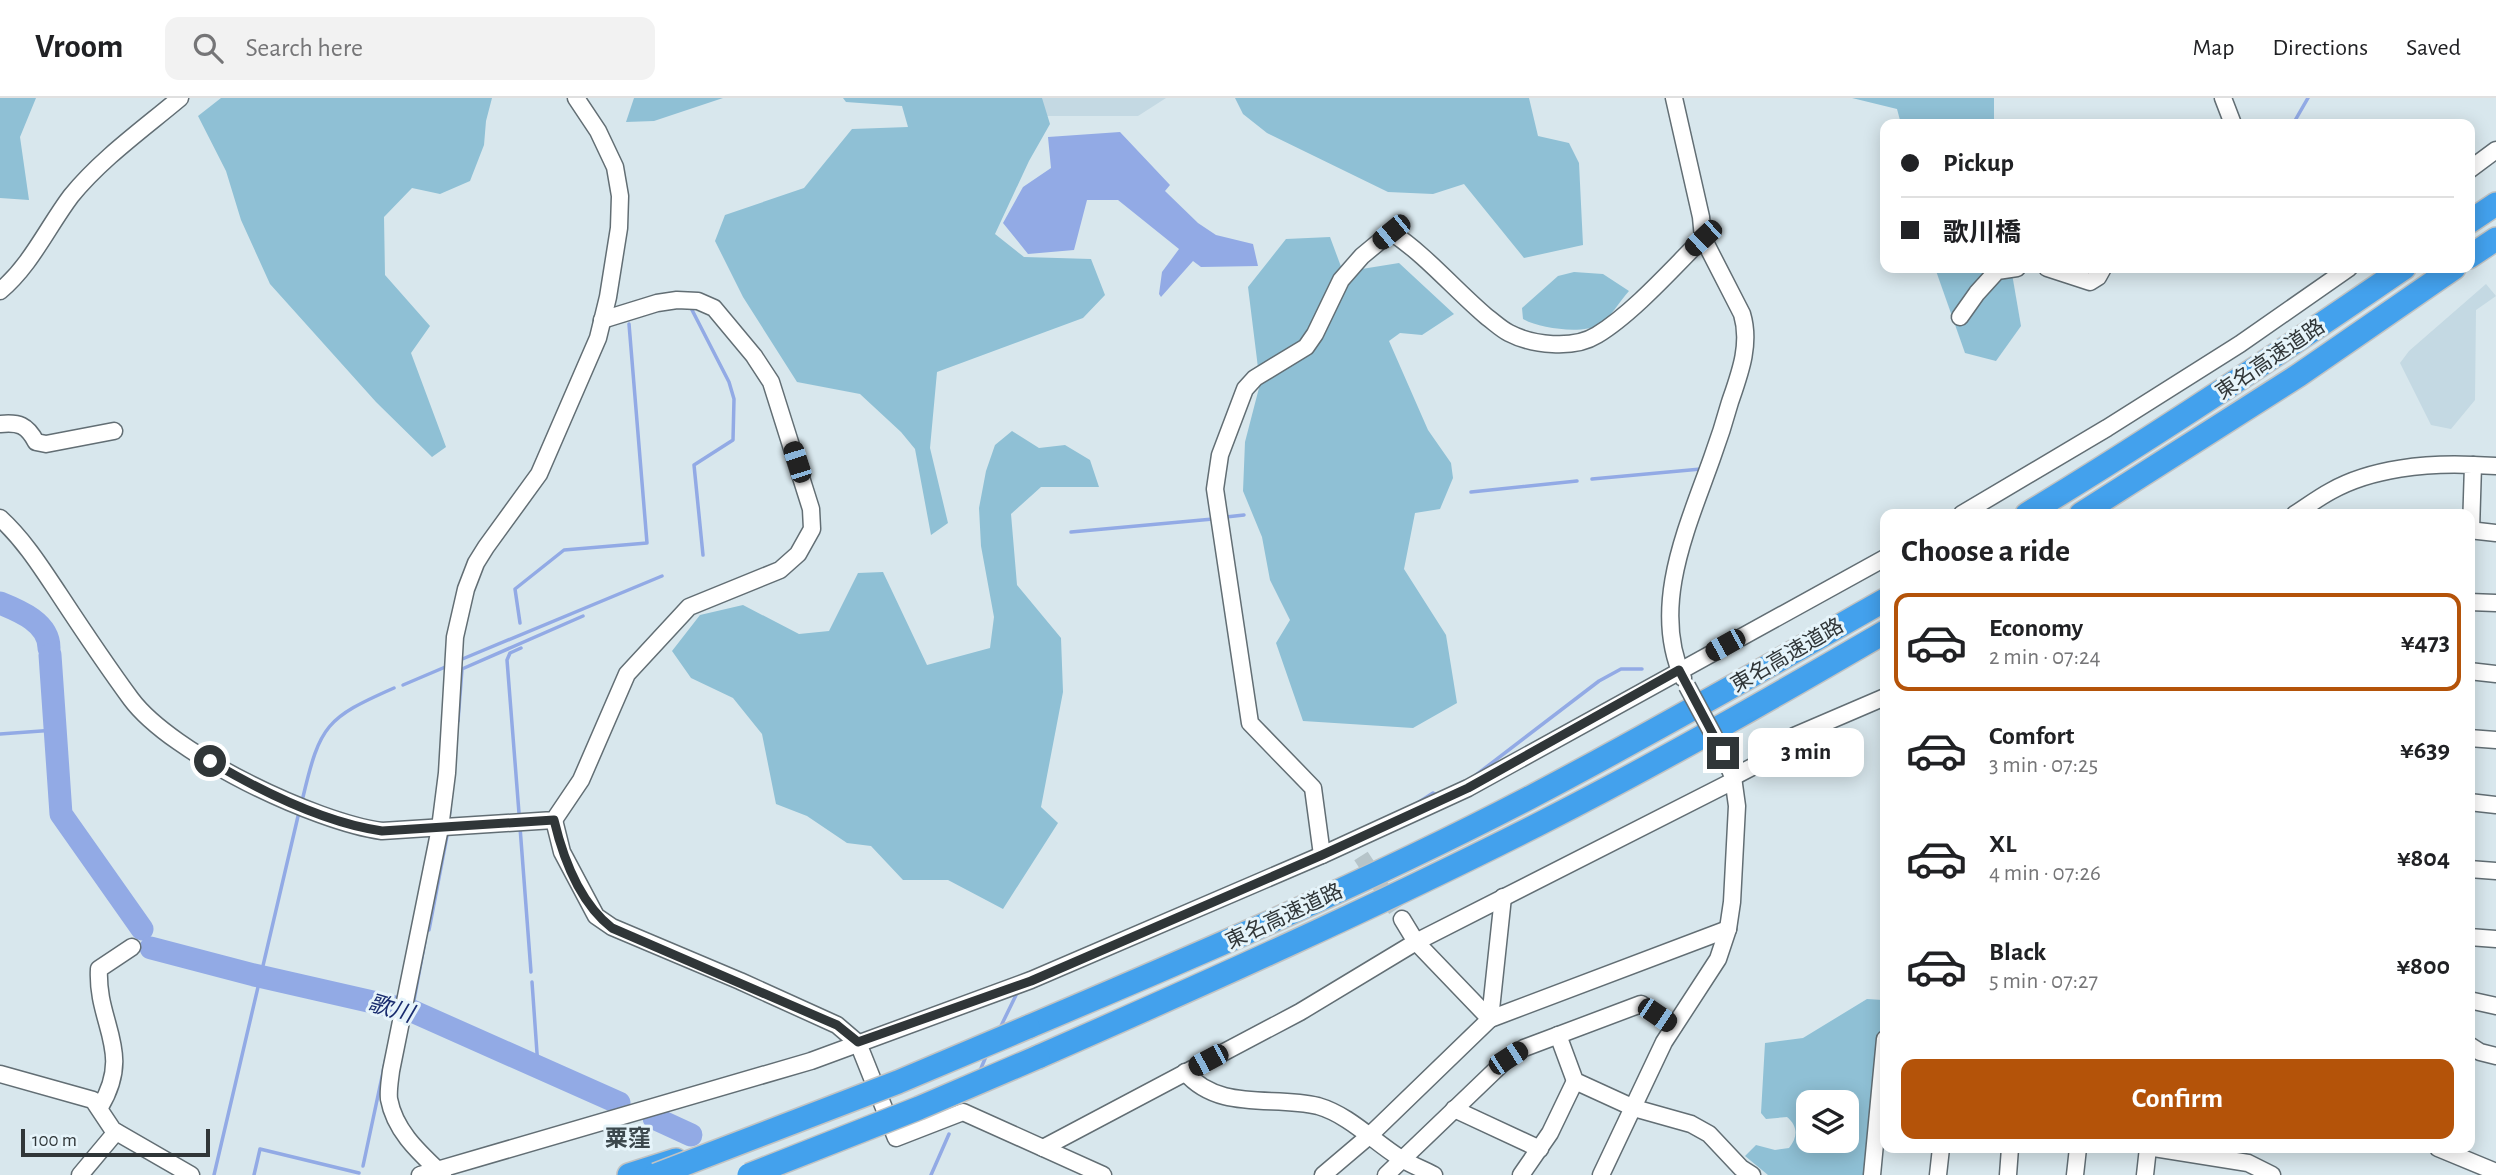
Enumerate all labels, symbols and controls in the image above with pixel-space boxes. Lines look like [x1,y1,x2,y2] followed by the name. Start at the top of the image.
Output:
[165,17,655,80] search box
[189,29,227,67] icon: search
[35,31,123,64] text: Vroom
[245,35,363,61] text: Search here
[2192,36,2234,60] text: Map
[2272,36,2368,60] text: Directions
[2406,36,2461,60] text: Saved
[1943,150,2014,176] text: Pickup
[1369,211,1414,253] car
[1681,216,1726,260] car
[1943,220,2021,246] text: 歌川橋
[2212,315,2328,403] street label: 東名高速道路
[781,439,814,485] car
[1901,535,2070,567] text: Choose a ride
[1905,611,1968,674] icon: car
[1727,614,1847,696] street label: 東名高速道路
[1989,615,2083,641] text: Economy
[1702,626,1749,664] car
[2401,629,2450,655] text: ¥473
[1989,646,2100,669] text: 2 min · 07:24
[1905,719,1968,782] icon: car
[1989,723,2074,749] text: Comfort
[1748,728,1863,778] callout: 3 min
[1707,737,1739,769] route end
[2400,737,2450,763] text: ¥639
[1781,741,1831,764] text: 3 min
[194,745,226,777] route start
[1989,754,2098,777] text: 3 min · 07:25
[1905,827,1968,890] icon: car
[1989,831,2016,857] text: XL
[2397,845,2450,871] text: ¥804
[1989,862,2101,885] text: 4 min · 07:26
[1222,879,1346,953] street label: 東名高速道路
[1905,935,1968,998] icon: car
[1989,939,2046,965] text: Black
[2396,953,2450,979] text: ¥800
[1989,970,2098,993] text: 5 min · 07:27
[365,990,419,1028] water label: 歌川
[1634,995,1681,1035] car
[1485,1038,1532,1078] car
[1185,1041,1232,1079] car
[1901,1059,2454,1139] button: Confirm
[1796,1090,1859,1153] map controls
[1796,1090,1859,1153] button: layers
[21,1126,210,1158] scale bar
[605,1126,651,1151] district label: 粟窪
[32,1131,77,1150] text: 100 m

